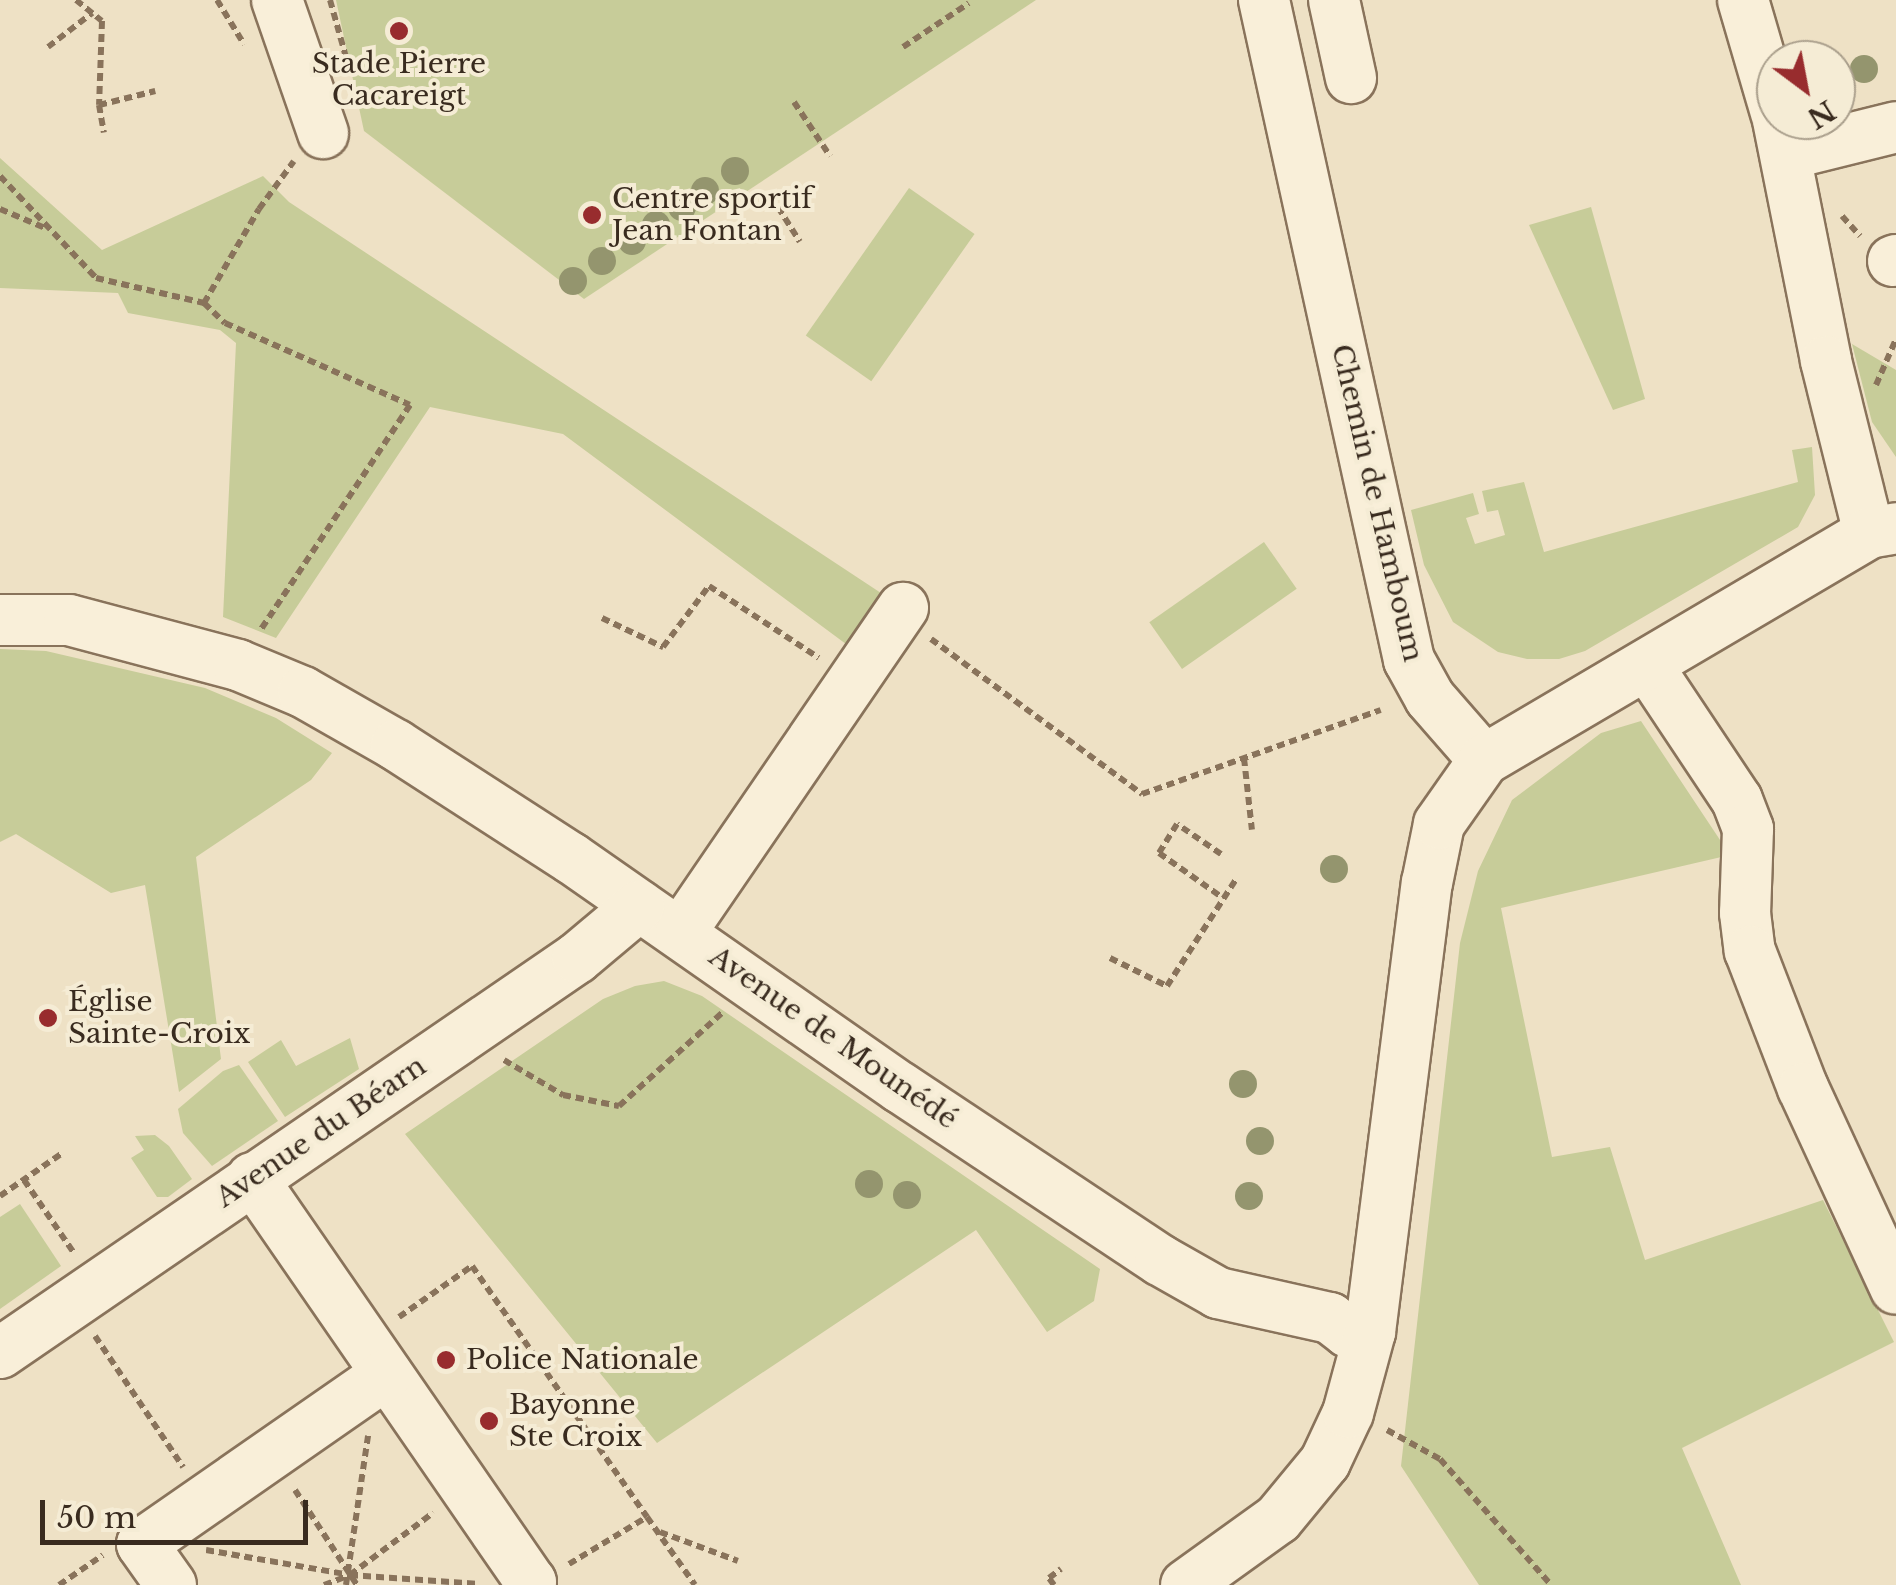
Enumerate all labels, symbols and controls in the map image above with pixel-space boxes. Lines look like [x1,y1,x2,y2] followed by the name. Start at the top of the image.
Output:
[388,20,410,42] marker: Stade Pierre Cacareigt
[1756,40,1856,140] north arrow
[312,47,486,113] place label: Stade Pierre Cacareigt
[1801,92,1842,136] text: N
[612,182,813,248] place label: Centre sportif Jean Fontan
[581,204,603,226] marker: Centre sportif Jean Fontan
[1324,341,1430,665] street label: Chemin de Hamboum
[703,940,963,1136] street label: Avenue de Mounédé
[68,985,250,1051] place label: Église Sainte-Croix
[37,1007,59,1029] marker: Église Sainte-Croix
[210,1049,432,1215] street label: Avenue du Béarn
[466,1343,699,1377] place label: Police Nationale
[435,1349,457,1371] marker: Police Nationale
[509,1388,642,1454] place label: Bayonne Ste Croix
[478,1410,500,1432] marker: Bayonne Ste Croix
[45,1480,312,1542] scale bar
[57,1499,136,1536] text: 50 m

